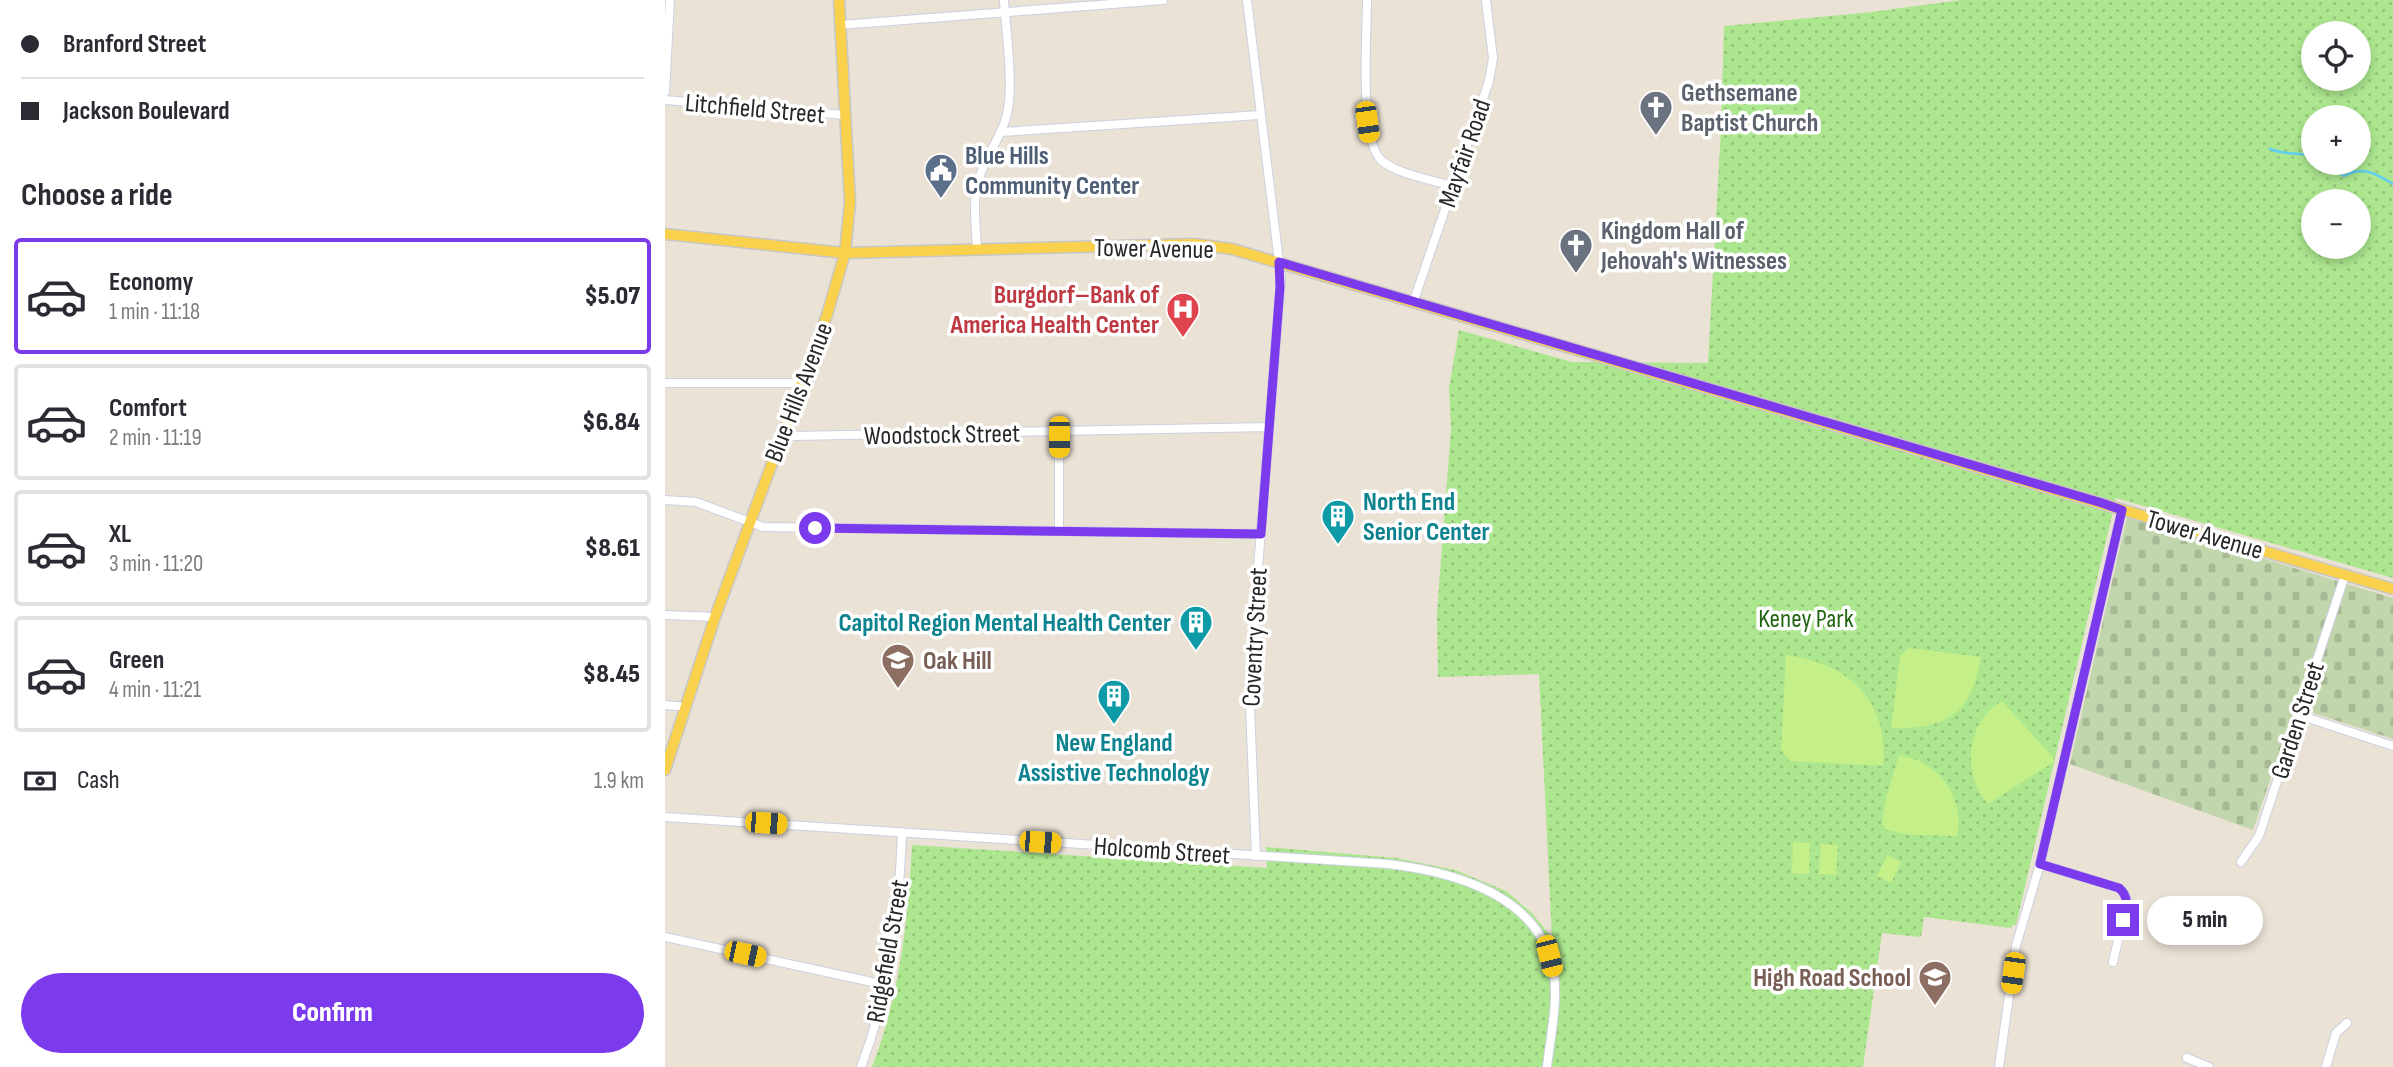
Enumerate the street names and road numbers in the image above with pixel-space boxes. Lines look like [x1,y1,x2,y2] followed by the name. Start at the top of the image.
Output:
[684,88,826,131] street label: Litchfield Street
[1432,95,1498,212] street label: Mayfair Road
[1094,233,1214,266] street label: Tower Avenue
[759,319,840,467] street label: Blue Hills Avenue
[864,419,1020,452] street label: Woodstock Street
[2143,504,2266,567] street label: Tower Avenue
[1236,567,1275,707] street label: Coventry Street
[2265,658,2332,783] street label: Garden Street
[1093,831,1231,872] street label: Holcomb Street
[861,877,916,1025] street label: Ridgefield Street

